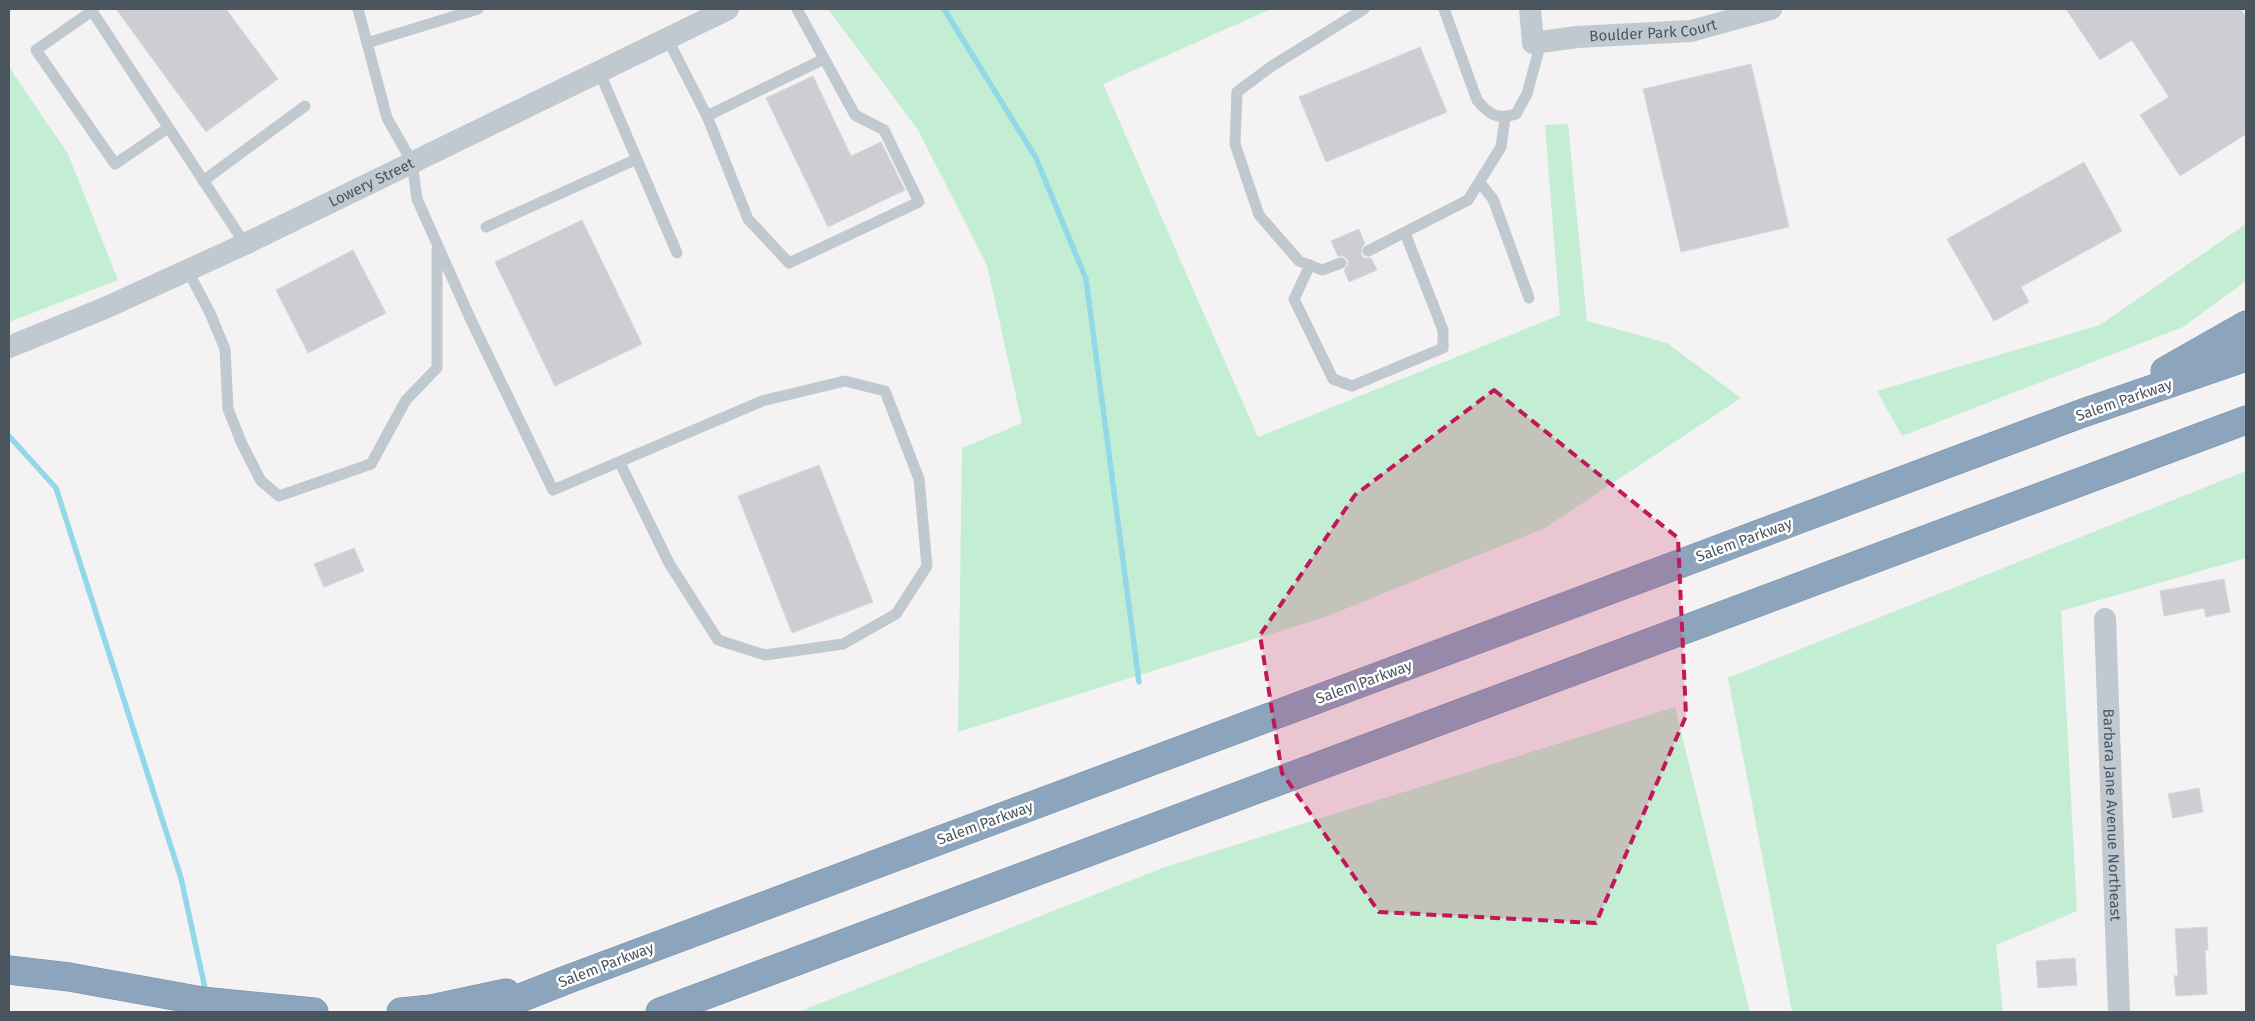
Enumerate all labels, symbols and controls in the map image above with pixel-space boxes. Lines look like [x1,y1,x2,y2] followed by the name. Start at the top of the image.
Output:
[1589,15,1719,45] street label: Boulder Park Court
[326,154,417,211] street label: Lowery Street
[2073,375,2175,425] street label: Salem Parkway
[1694,514,1795,566] street label: Salem Parkway
[1314,656,1415,708] street label: Salem Parkway
[2099,708,2125,922] street label: Barbara Jane Avenue Northeast
[935,797,1036,849] street label: Salem Parkway
[556,938,657,991] street label: Salem Parkway

